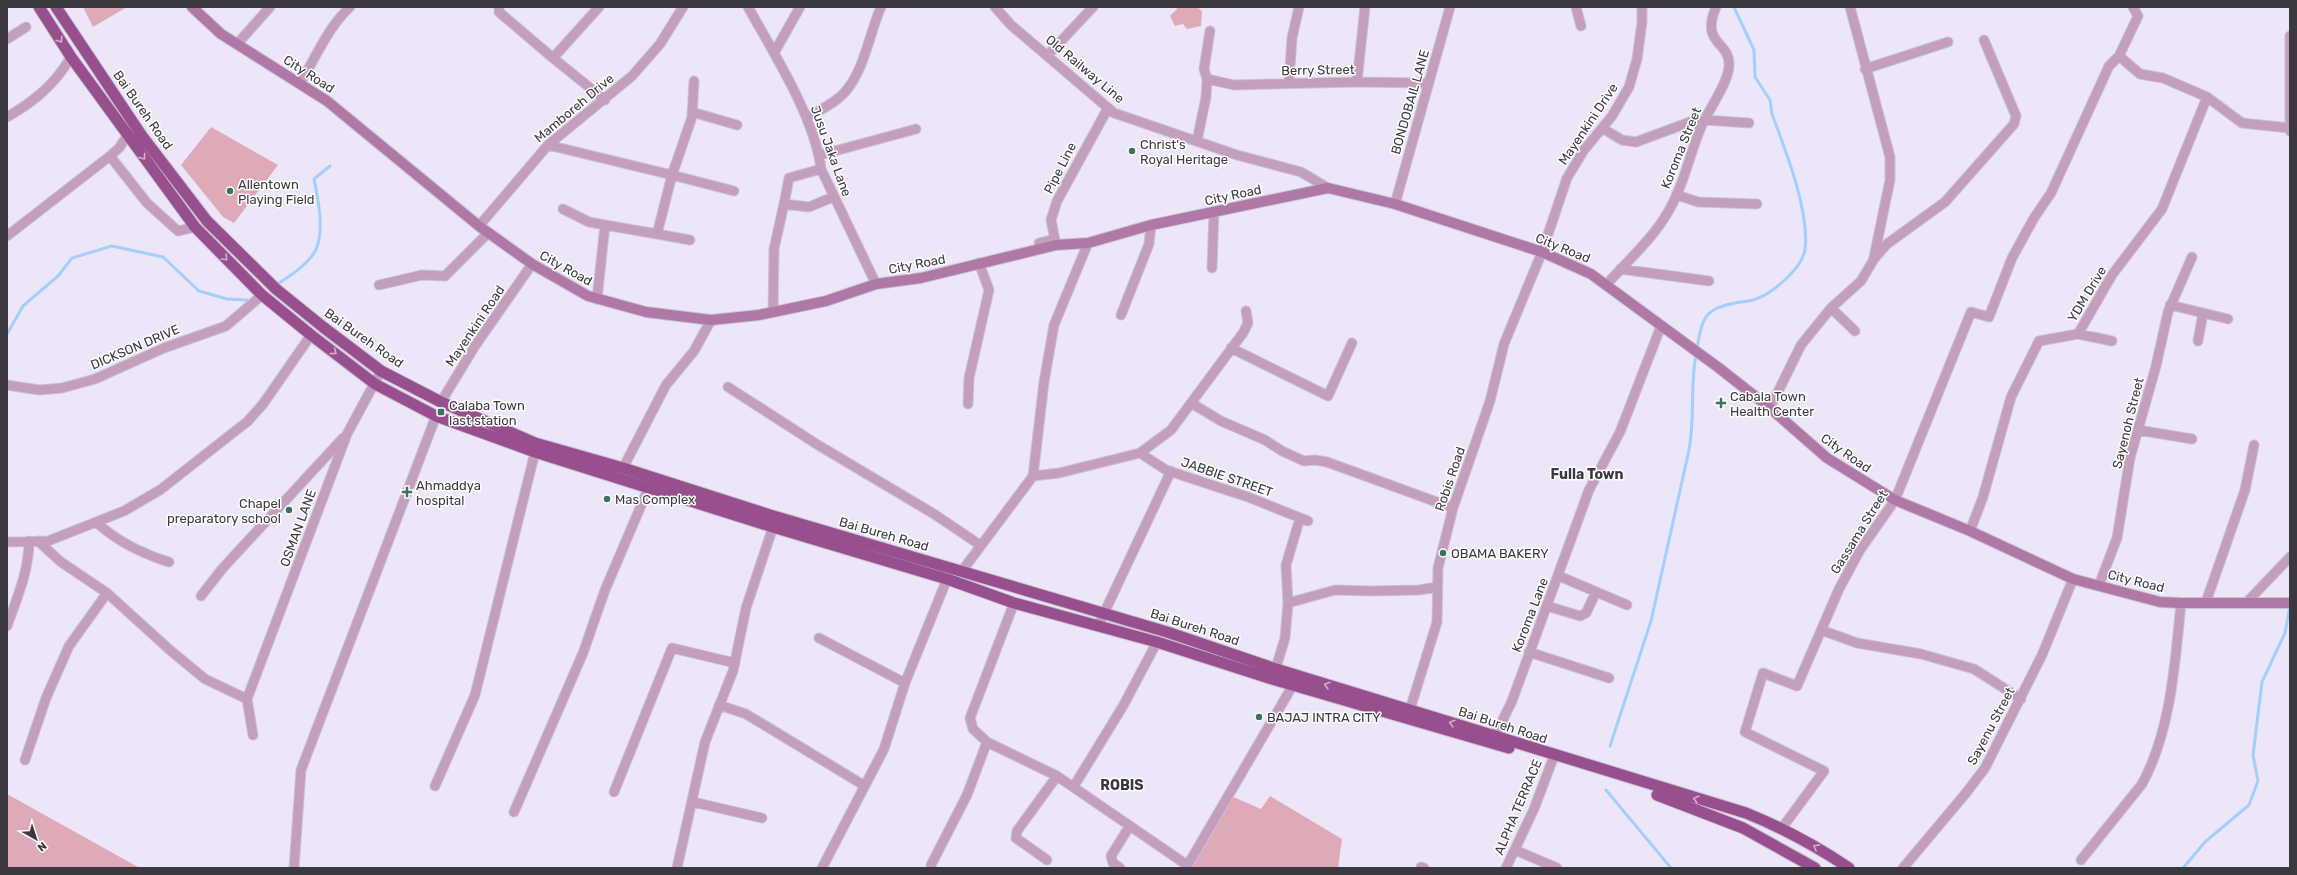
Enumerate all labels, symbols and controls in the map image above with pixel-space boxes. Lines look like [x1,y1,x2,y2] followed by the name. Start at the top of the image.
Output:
[1043,32,1127,106] street label: Old Railway Line
[55,36,63,43] one-way arrow
[1388,48,1432,156] street label: BONDOBAIL LANE
[281,52,337,96] street label: City Road
[1281,62,1355,78] street label: Berry Street
[110,68,176,152] street label: Bai Bureh Road
[531,71,617,145] street label: Mamboreh Drive
[1555,81,1621,167] street label: Mayenkini Drive
[808,104,854,198] street label: Jusu Jaka Lane
[1658,105,1704,191] street label: Koroma Street
[1140,137,1228,168] place label: Christ's Royal Heritage
[1041,140,1079,196] street label: Pipe Line
[1127,146,1137,156] marker: Christ's Royal Heritage
[138,153,145,160] one-way arrow
[238,177,315,208] place label: Allentown Playing Field
[1203,182,1263,208] street label: City Road
[225,186,235,196] marker: Allentown Playing Field
[1533,230,1593,266] street label: City Road
[537,247,595,289] street label: City Road
[887,251,947,277] street label: City Road
[220,253,228,261] one-way arrow
[2065,263,2109,325] street label: YDM Drive
[442,283,508,369] street label: Mayenkini Road
[322,305,406,371] street label: Bai Bureh Road
[88,321,182,373] street label: DICKSON DRIVE
[329,347,336,354] one-way arrow
[2109,376,2147,470] street label: Sayenoh Street
[1730,389,1814,419] place label: Cabala Town Health Center
[1715,397,1727,409] marker: Cabala Town Health Center
[449,398,525,428] place label: Calaba Town last station
[436,407,446,417] marker: Calaba Town last station
[1818,430,1874,476] street label: City Road
[1432,445,1468,513] street label: Robis Road
[1179,454,1275,500] street label: JABBIE STREET
[1550,466,1624,483] district label: Fulla Town
[416,478,481,508] place label: Ahmaddya hospital
[401,486,413,498] marker: Ahmaddya hospital
[277,487,319,569] street label: OSMAN LANE
[1827,487,1891,577] street label: Gassama Street
[615,492,695,507] place label: Mas Complex
[602,494,612,504] marker: Mas Complex
[167,496,281,526] place label: Chapel preparatory school
[284,505,294,515] marker: Chapel preparatory school
[837,514,931,554] street label: Bai Bureh Road
[1451,546,1549,561] place label: OBAMA BAKERY
[1438,548,1448,558] marker: OBAMA BAKERY
[2106,567,2166,595] street label: City Road
[1509,576,1551,654] street label: Koroma Lane
[1149,606,1241,648] street label: Bai Bureh Road
[1324,681,1331,690] one-way arrow
[1964,685,2018,767] street label: Sayenu Street
[1457,704,1549,746] street label: Bai Bureh Road
[1267,710,1381,725] place label: BAJAJ INTRA CITY
[1254,712,1264,722] marker: BAJAJ INTRA CITY
[1448,719,1455,728] one-way arrow
[1491,757,1545,857] street label: ALPHA TERRACE
[1100,777,1144,794] district label: ROBIS
[1693,795,1700,804] one-way arrow
[16,819,56,859] north arrow
[35,839,49,854] text: N
[1813,844,1820,851] one-way arrow

